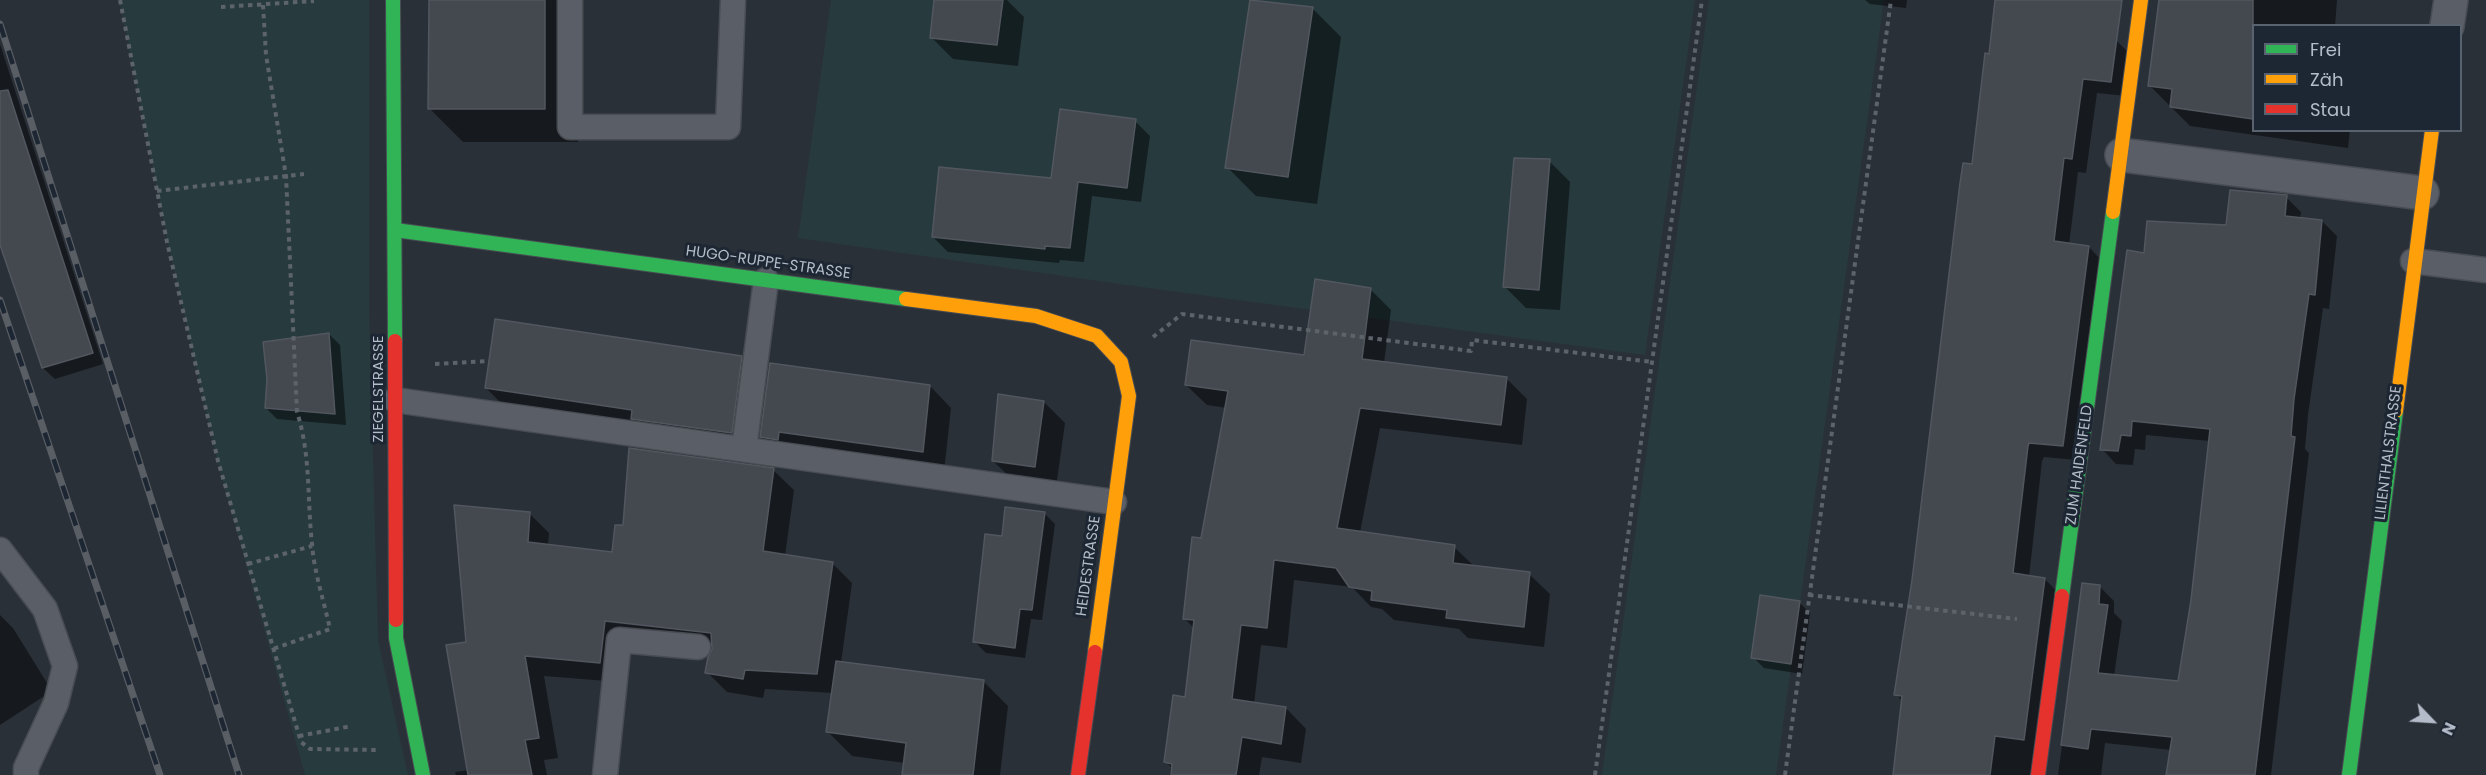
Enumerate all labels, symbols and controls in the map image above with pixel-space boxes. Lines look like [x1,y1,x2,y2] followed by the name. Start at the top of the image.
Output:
[2252,24,2462,132] legend
[2310,37,2341,62] text: Frei
[2310,67,2343,92] text: Zäh
[2310,97,2351,122] text: Stau
[684,243,852,283] street label: HUGO-RUPPE-STRASSE
[370,336,388,442] street label: ZIEGELSTRASSE
[2372,385,2406,521] street label: LILIENTHALSTRASSE
[2063,404,2097,526] street label: ZUM HAIDENFELD
[1073,514,1105,618] street label: HEIDESTRASSE
[2402,691,2462,751] north arrow
[2436,718,2462,739] text: N

